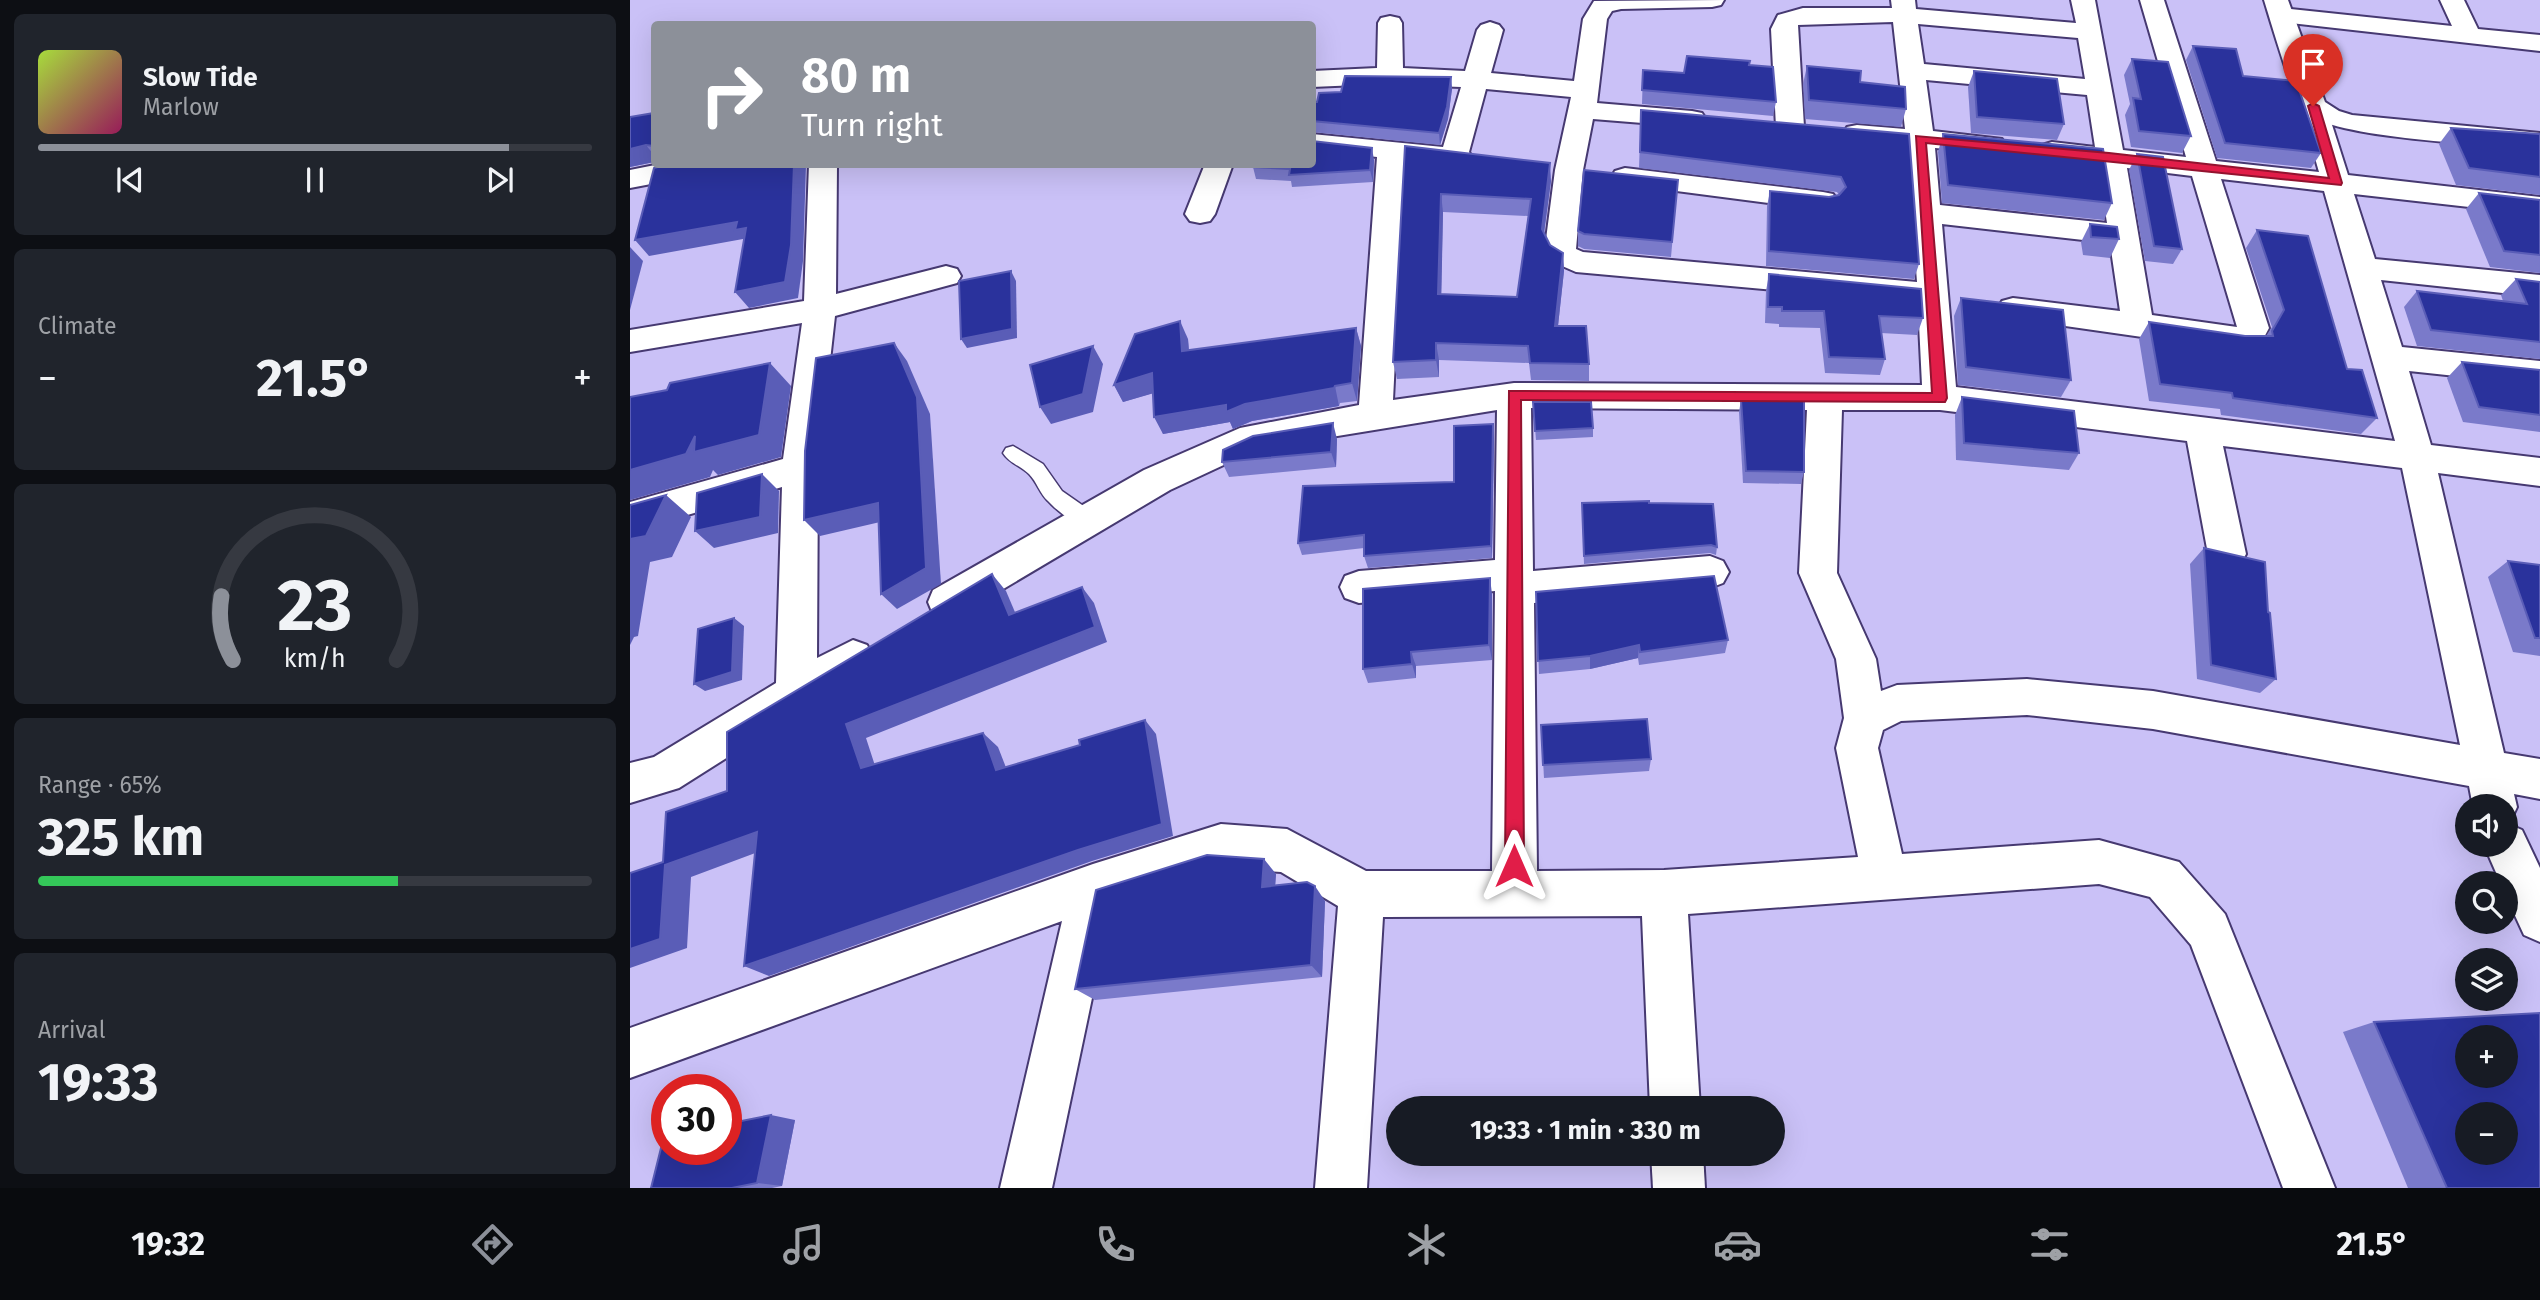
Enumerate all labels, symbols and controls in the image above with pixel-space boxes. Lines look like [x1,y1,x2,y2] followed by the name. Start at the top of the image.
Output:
[2283,34,2343,106] pin
[2294,45,2332,83] icon: arrive
[801,46,911,105] text: 80 m
[686,49,777,140] icon: right
[143,62,258,93] text: Slow Tide
[143,93,219,121] text: Marlow
[801,106,943,144] text: Turn right
[111,161,149,199] icon: previous
[296,161,334,199] icon: pause
[481,161,519,199] icon: next
[38,312,117,340] text: Climate
[256,347,374,410] text: 21.5°
[38,355,57,401] text: −
[573,355,592,401] text: +
[277,562,353,649] text: 23
[284,644,346,674] text: km/h
[38,771,162,799] text: Range · 65%
[2455,794,2518,1165] map controls
[2455,794,2518,857] button: sound
[38,806,204,869] text: 325 km
[1477,829,1551,903] position arrow
[2455,871,2518,934] button: search
[2455,948,2518,1011] button: layers
[38,1016,105,1044] text: Arrival
[2455,1025,2518,1088] button: +
[38,1051,159,1114] text: 19:33
[651,1074,742,1165] speed limit sign: 30
[2455,1102,2518,1165] button: −
[1470,1115,1701,1146] text: 19:33 · 1 min · 330 m
[468,1220,517,1269] icon: directions
[779,1220,828,1269] icon: music
[1091,1220,1140,1269] icon: phone
[1402,1220,1451,1269] icon: climate
[1713,1220,1762,1269] icon: car
[2025,1220,2074,1269] icon: filters
[131,1225,205,1263] text: 19:32
[2336,1225,2409,1263] text: 21.5°

